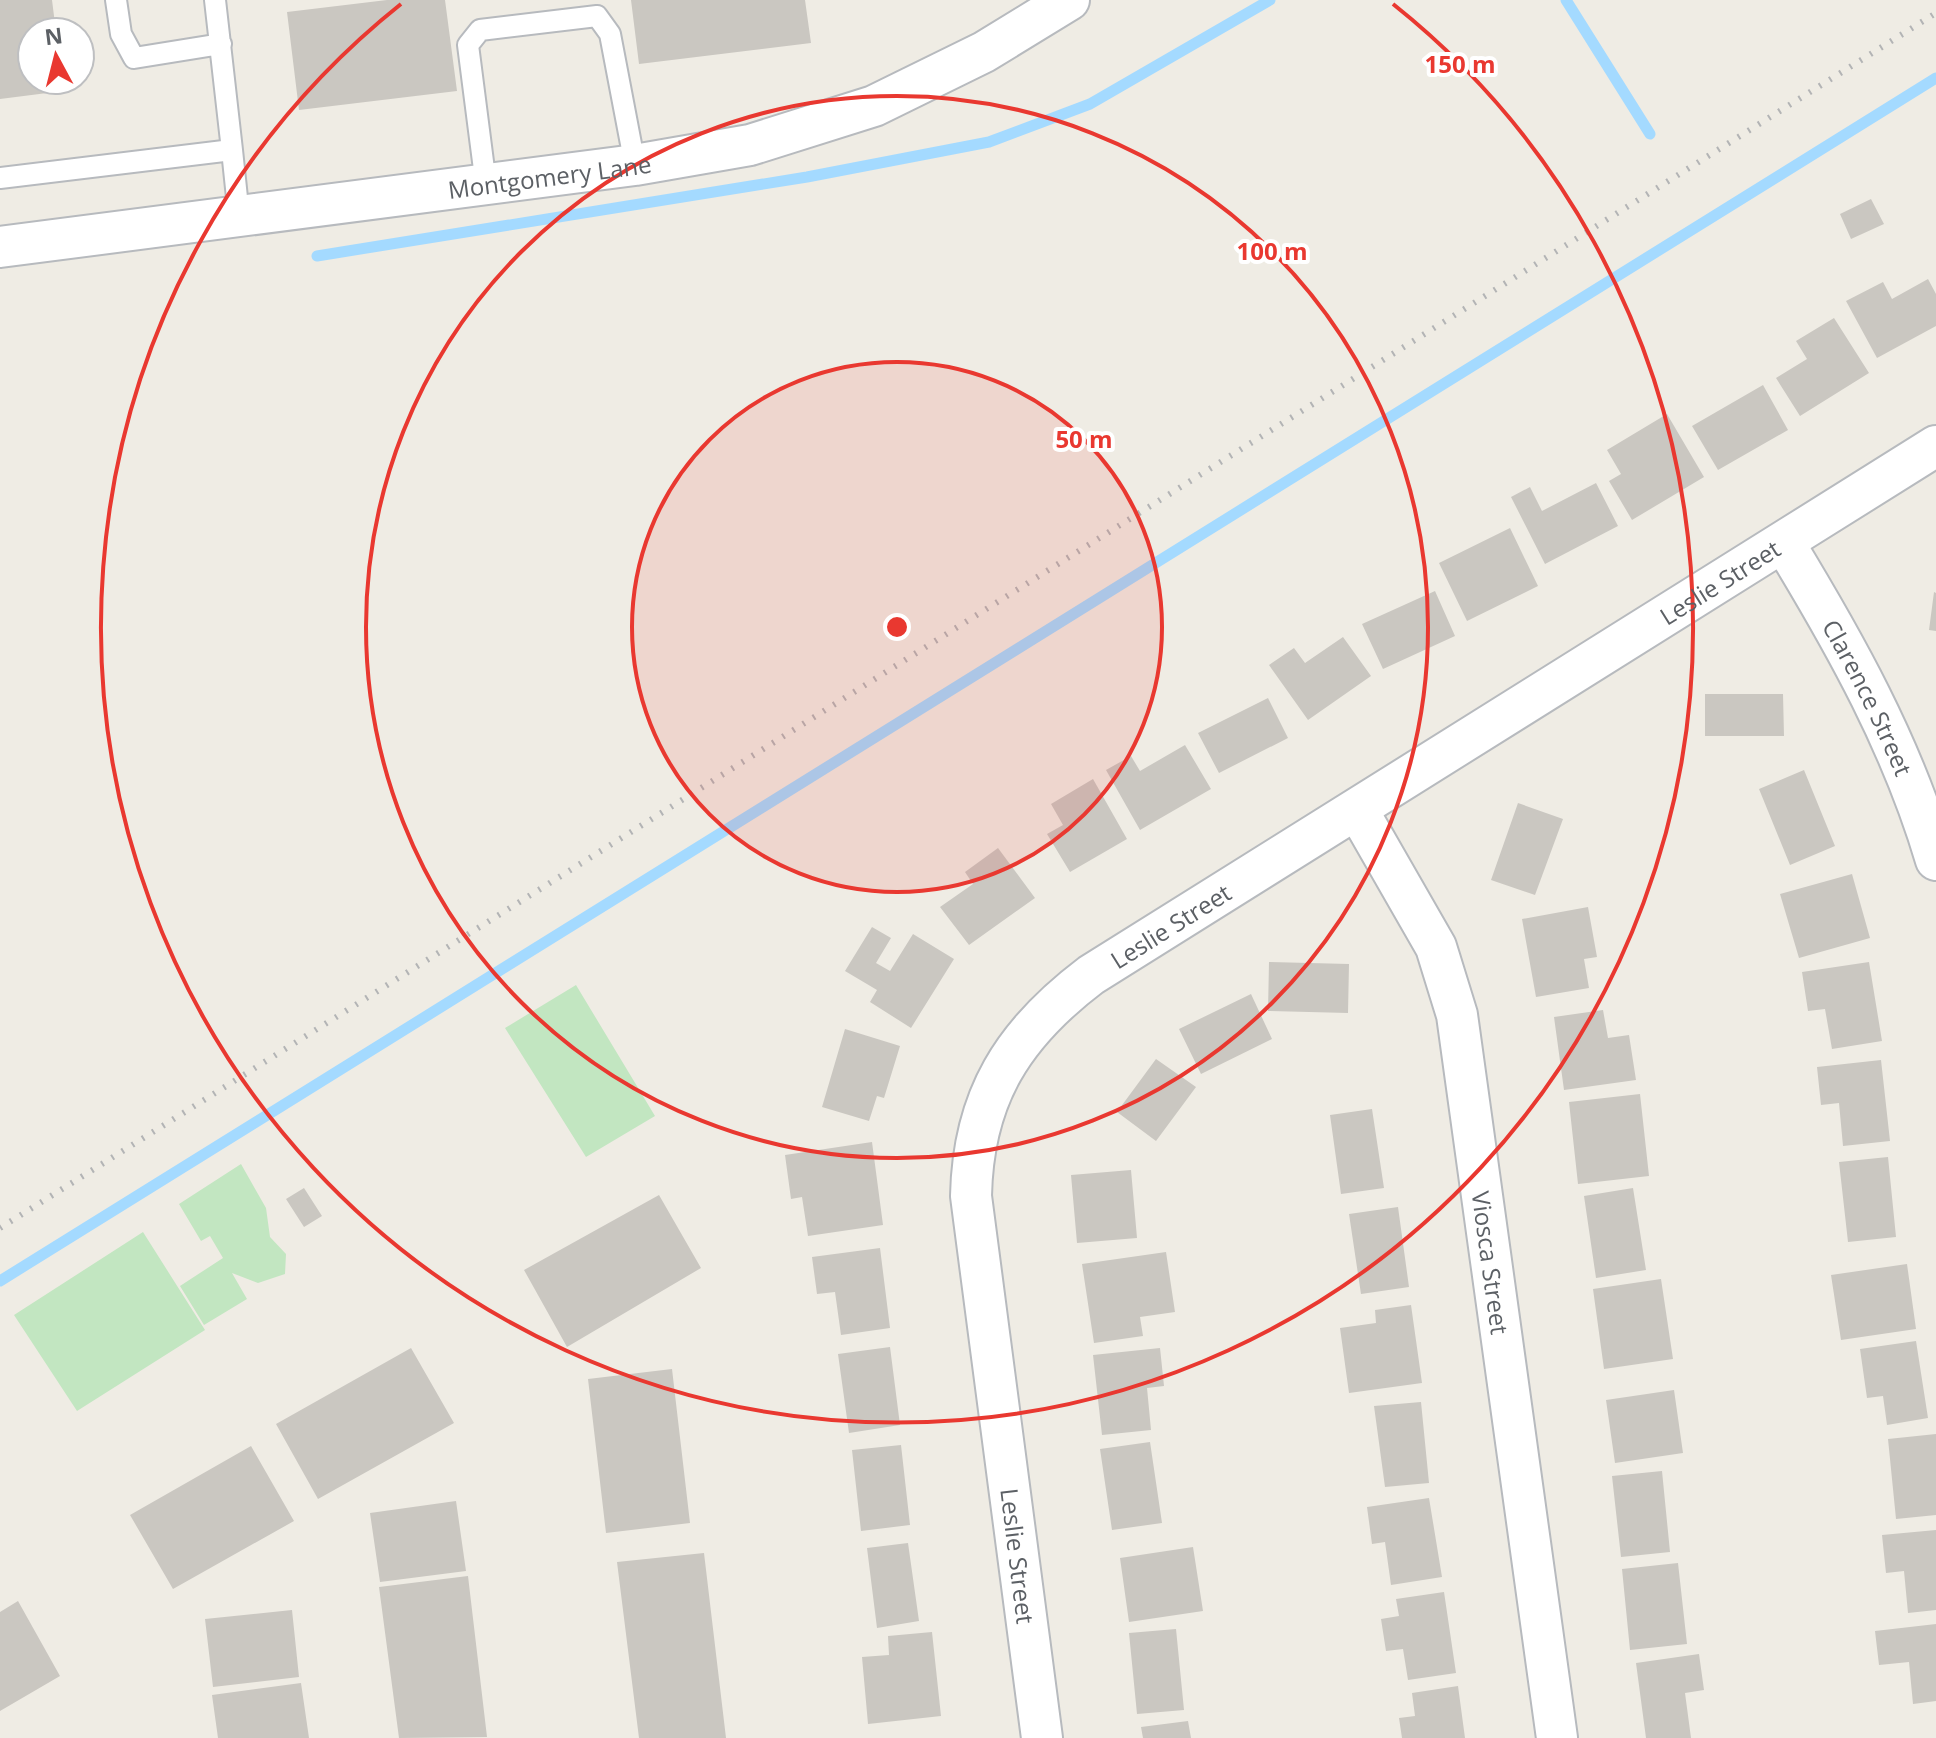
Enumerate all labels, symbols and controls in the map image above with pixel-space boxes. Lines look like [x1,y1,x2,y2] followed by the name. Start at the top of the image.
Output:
[16,16,96,96] north arrow
[43,19,64,51] text: N
[1425,47,1495,80] text: 150 m
[446,146,654,206] street label: Montgomery Lane
[1237,234,1307,267] text: 100 m
[1055,422,1113,455] text: 50 m
[1653,531,1786,632] street label: Leslie Street
[883,613,911,641] centre of rings
[1816,613,1921,780] street label: Clarence Street
[1104,875,1237,976] street label: Leslie Street
[1465,1189,1517,1336] street label: Viosca Street
[993,1486,1043,1626] street label: Leslie Street

